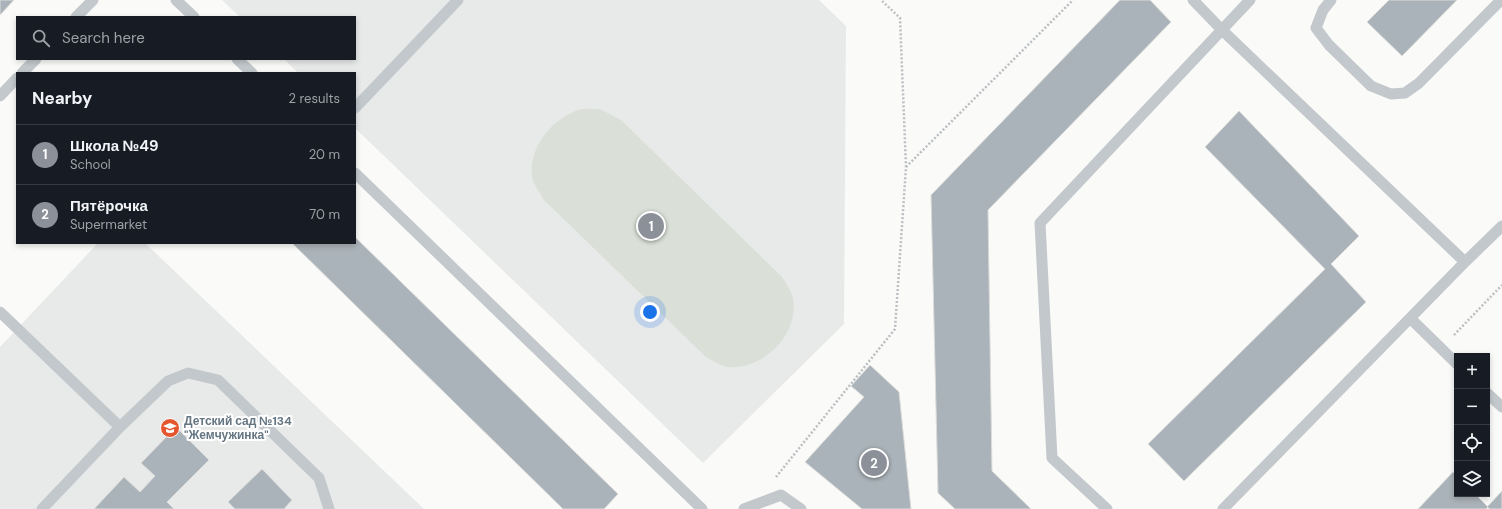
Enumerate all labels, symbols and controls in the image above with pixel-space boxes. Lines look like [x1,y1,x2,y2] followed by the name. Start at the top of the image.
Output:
[16,16,356,60] search box
[30,27,52,49] icon: search
[62,28,145,48] text: Search here
[32,87,92,109] text: Nearby
[289,90,340,107] text: 2 results
[70,136,159,156] text: Школа №49
[43,146,47,163] text: 1
[309,146,340,163] text: 20 m
[70,156,111,173] text: School
[70,196,148,216] text: Пятёрочка
[41,206,49,223] text: 2
[309,206,340,223] text: 70 m
[638,211,664,241] pin: 1
[70,216,147,233] text: Supermarket
[640,302,660,322] your location
[1454,353,1490,497] map controls
[1454,353,1490,389] button: +
[1454,389,1490,425] button: −
[184,413,292,443] place label: Детский сад №134 "Жемчужинка"
[159,417,181,439] school or university icon: Детский сад №134 "Жемчужинка"
[1454,425,1490,461] button: locate
[861,448,887,478] pin: 2
[1454,461,1490,497] button: layers

